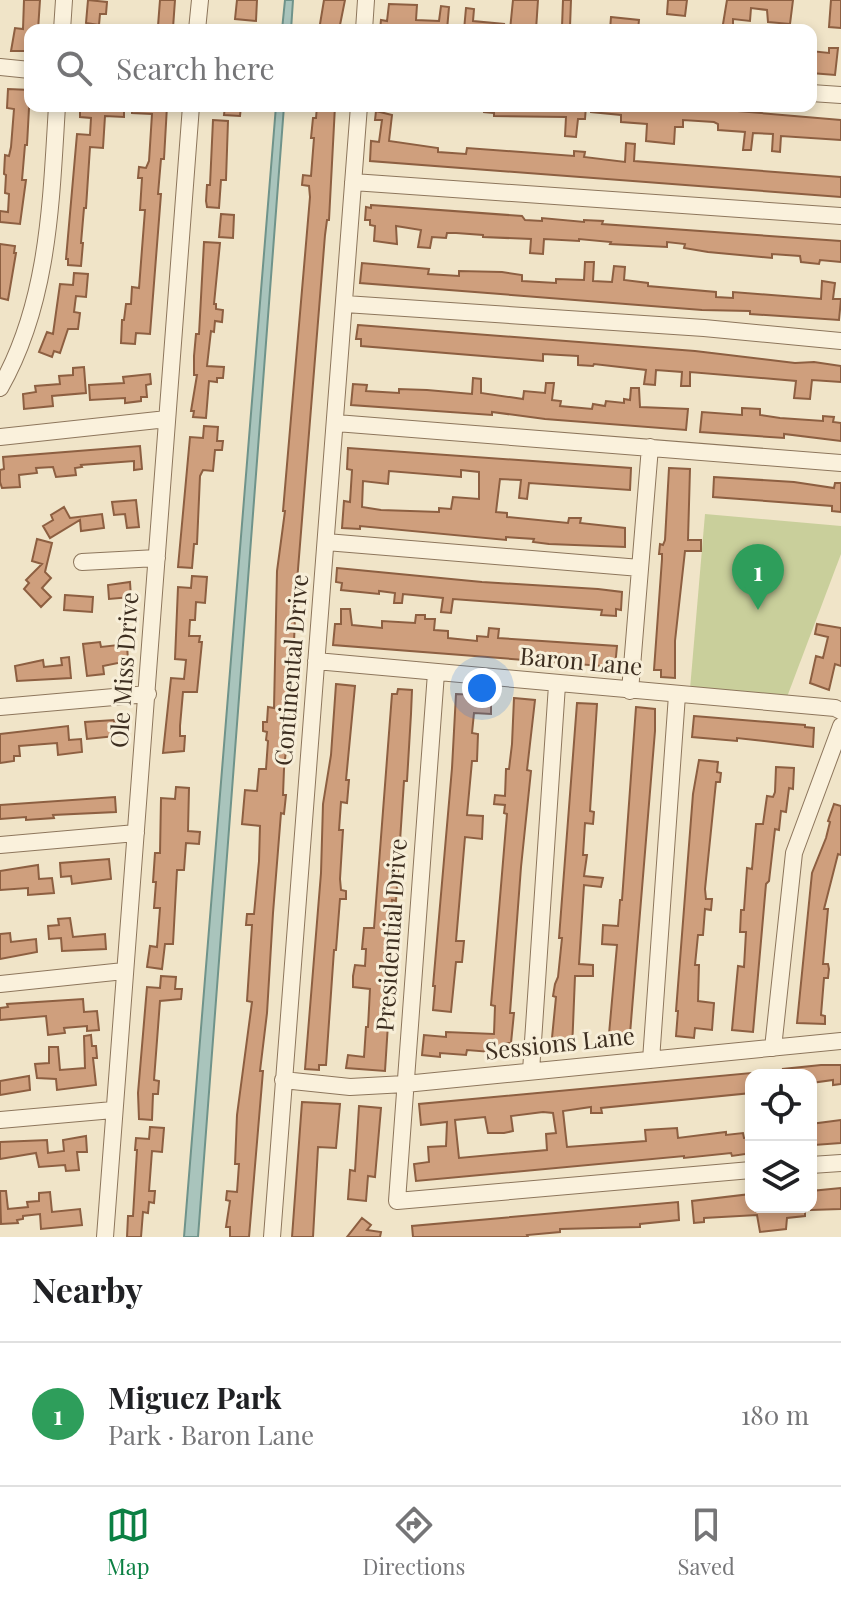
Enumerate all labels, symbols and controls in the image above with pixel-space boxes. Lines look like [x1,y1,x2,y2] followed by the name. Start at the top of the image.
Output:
[24,24,817,112] search box
[52,46,96,90] icon: search
[116,48,275,88] text: Search here
[732,544,784,610] pin: 1
[266,573,314,767] street label: Continental Drive
[102,591,144,749] street label: Ole Miss Drive
[518,639,644,681] street label: Baron Lane
[462,668,502,708] your location
[367,837,413,1033] street label: Presidential Drive
[483,1018,636,1066] street label: Sessions Lane
[745,1069,817,1213] map controls
[745,1069,817,1141] button: locate
[745,1141,817,1213] button: layers
[32,1266,143,1312] text: Nearby
[108,1377,282,1417] text: Miguez Park
[53,1397,63,1432] text: 1
[741,1397,809,1432] text: 180 m
[108,1417,314,1452] text: Park · Baron Lane
[106,1503,150,1581] tab: Map
[362,1503,465,1581] tab: Directions
[678,1503,735,1581] tab: Saved

